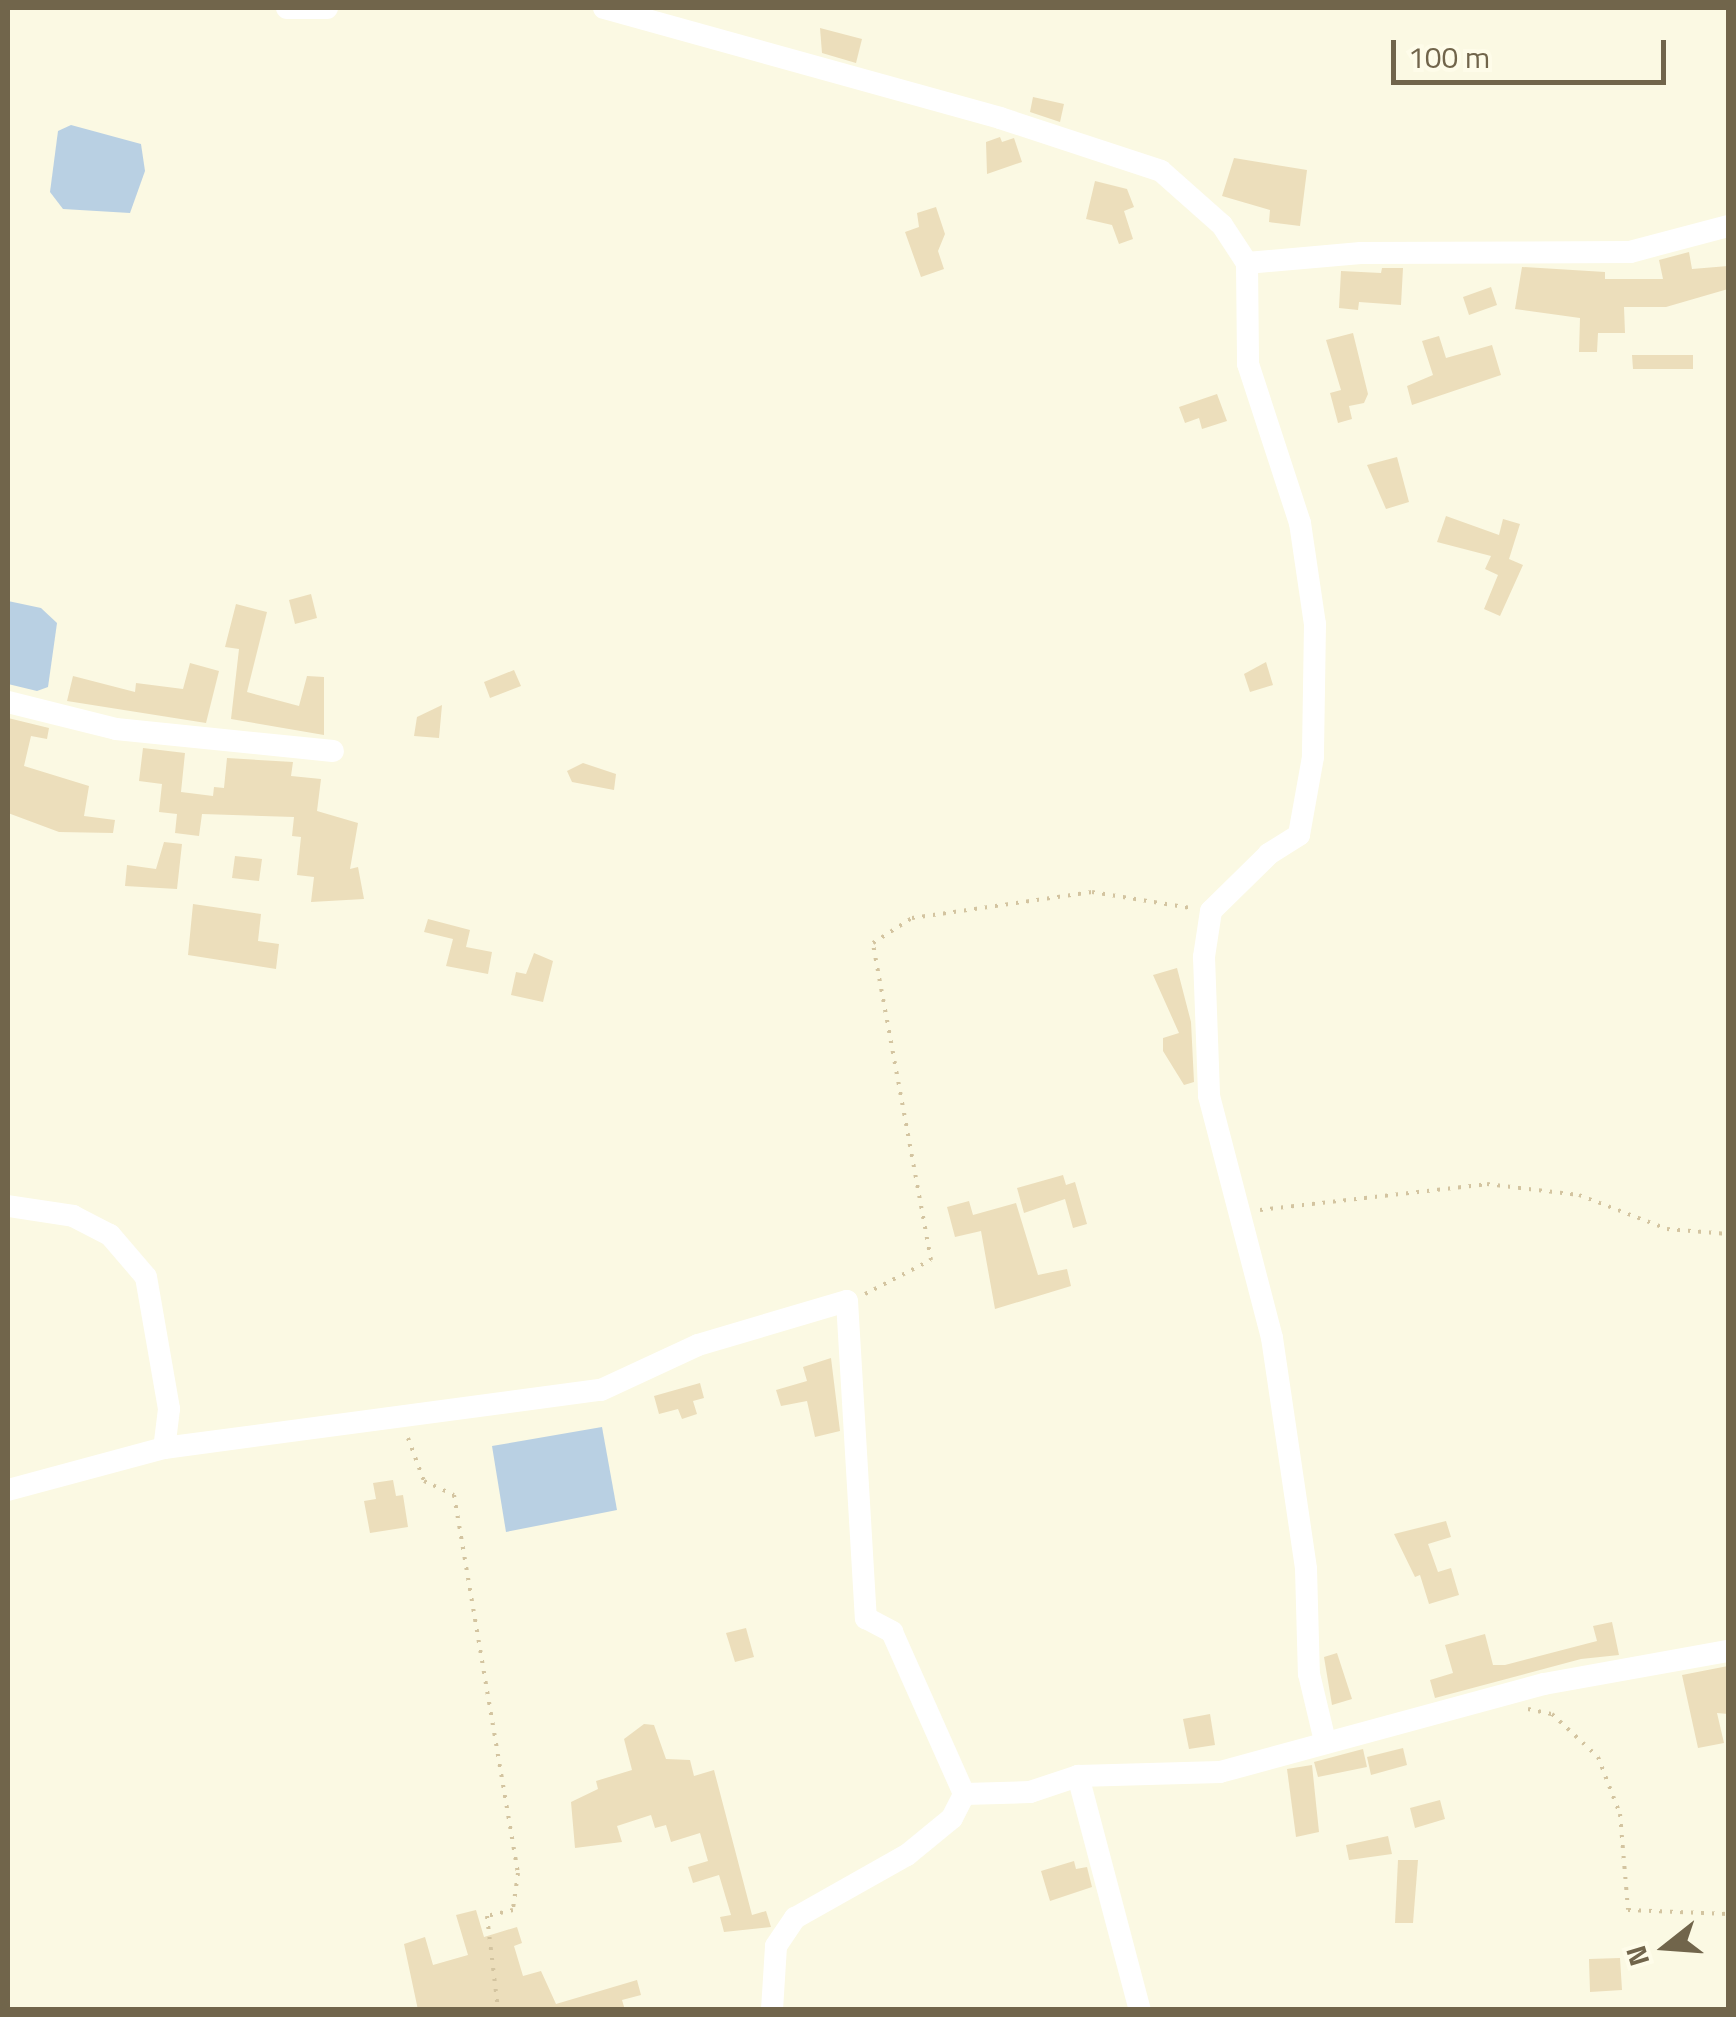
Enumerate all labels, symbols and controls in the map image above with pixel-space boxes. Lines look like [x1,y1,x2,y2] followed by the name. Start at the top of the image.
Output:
[1396,20,1671,82] scale bar
[1408,34,1490,80] text: 100 m
[1616,1897,1716,1997] north arrow
[1613,1940,1660,1971] text: N

